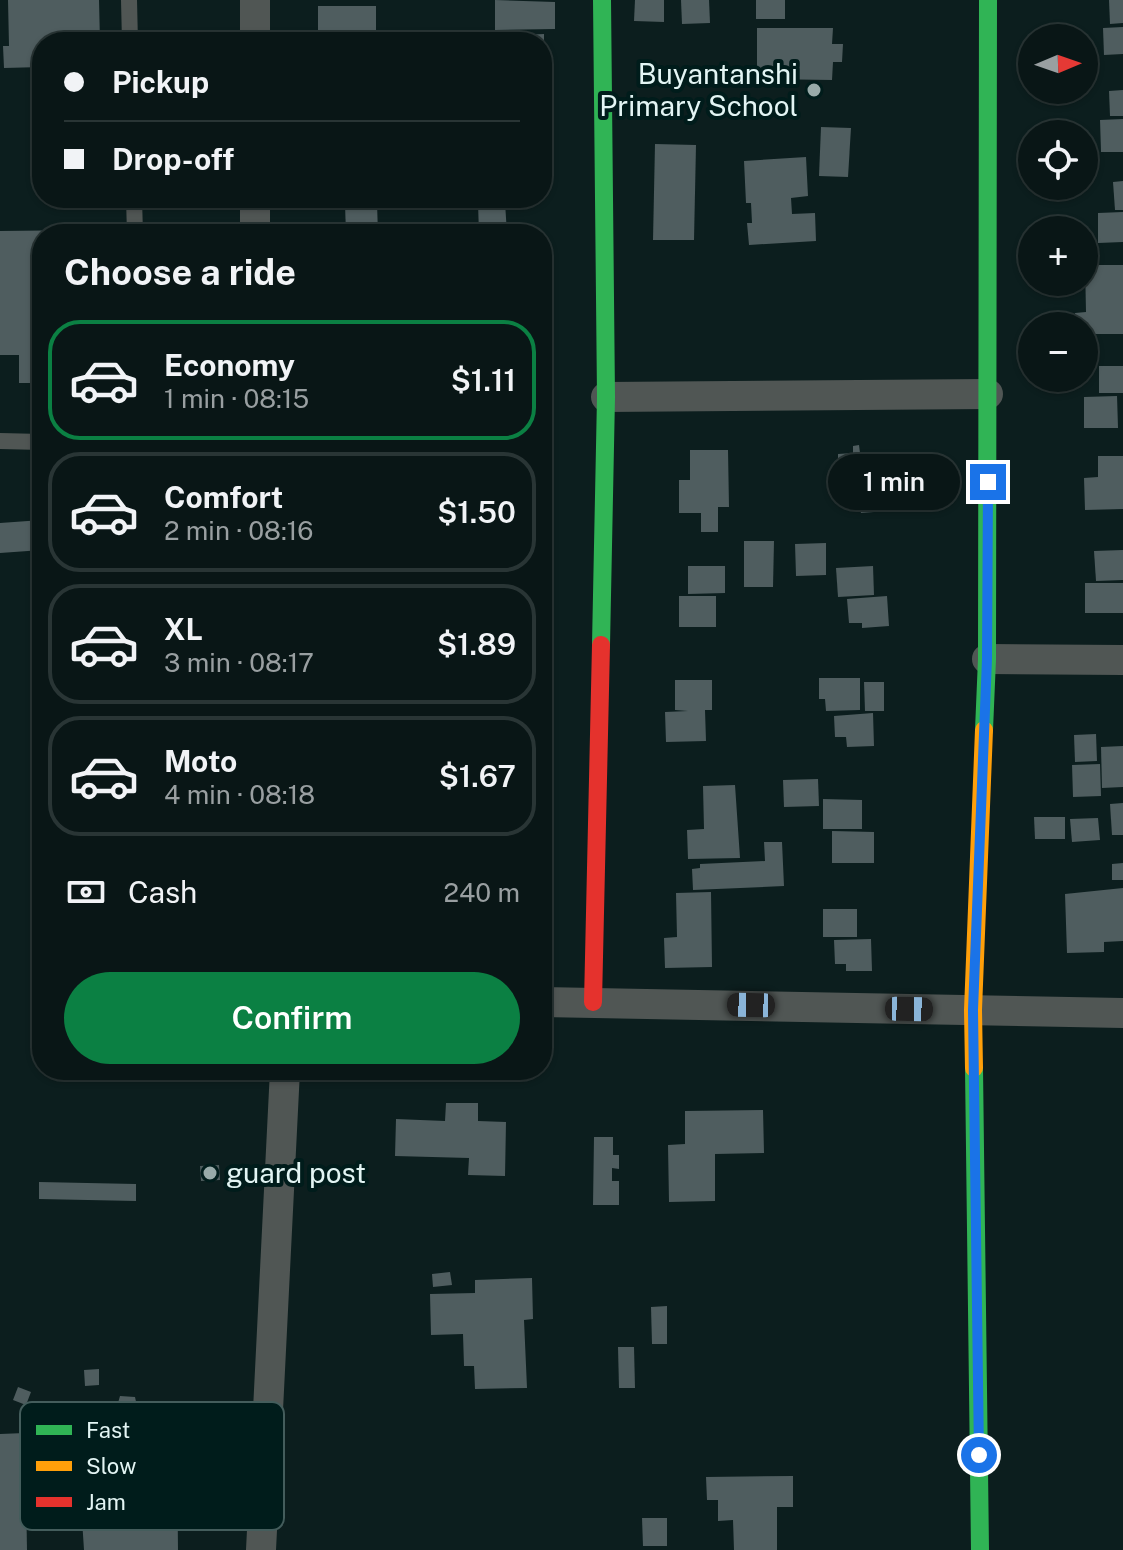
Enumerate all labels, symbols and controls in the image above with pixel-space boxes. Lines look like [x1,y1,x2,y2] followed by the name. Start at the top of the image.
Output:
[1018,24,1098,104] north arrow
[1018,24,1098,392] map controls
[599,57,798,122] place label: Buyantanshi Primary School
[112,64,209,100] text: Pickup
[805,81,823,99] marker: Buyantanshi Primary School
[1018,120,1098,200] button: locate
[112,141,234,177] text: Drop-off
[1018,216,1098,296] button: +
[64,251,296,293] text: Choose a ride
[1018,312,1098,392] button: −
[68,344,140,416] icon: car
[164,347,295,383] text: Economy
[451,362,516,398] text: $1.11
[164,383,309,414] text: 1 min · 08:15
[828,454,960,510] callout: 1 min
[970,464,1006,500] route end
[863,466,925,497] text: 1 min
[68,476,140,548] icon: car
[164,479,283,515] text: Comfort
[437,494,516,530] text: $1.50
[164,515,314,546] text: 2 min · 08:16
[68,608,140,680] icon: car
[164,611,203,647] text: XL
[437,626,516,662] text: $1.89
[164,647,314,678] text: 3 min · 08:17
[68,740,140,812] icon: car
[164,743,237,779] text: Moto
[439,758,516,794] text: $1.67
[164,779,315,810] text: 4 min · 08:18
[64,870,108,914] icon: cash
[128,874,197,910] text: Cash
[443,877,520,908] text: 240 m
[64,972,520,1064] button: Confirm
[727,993,775,1017] car
[885,997,933,1021] car
[226,1156,366,1189] place label: guard post
[201,1164,219,1182] marker: guard post
[20,1402,284,1530] legend
[86,1417,130,1443] text: Fast
[961,1437,997,1473] route start
[86,1453,136,1479] text: Slow
[86,1489,126,1515] text: Jam

